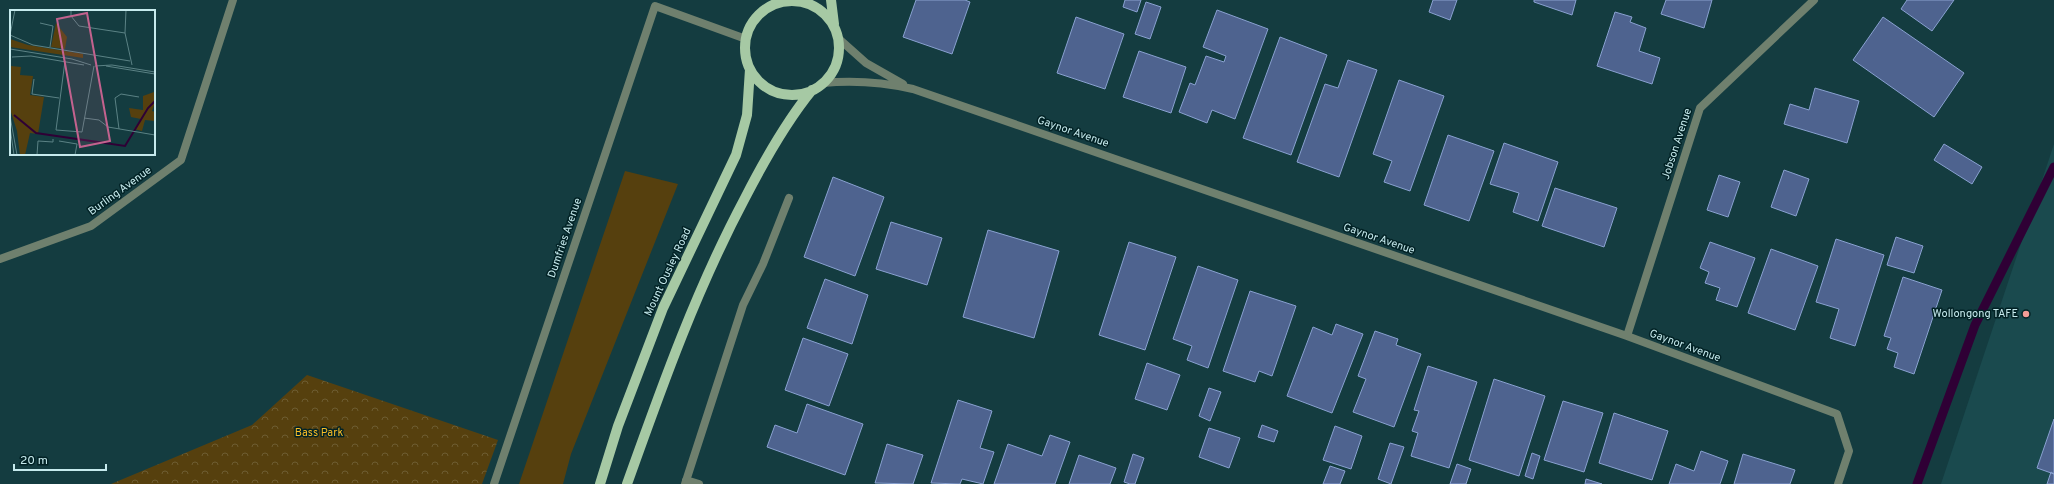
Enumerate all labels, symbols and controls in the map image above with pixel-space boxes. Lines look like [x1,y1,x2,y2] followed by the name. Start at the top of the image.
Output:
[10,10,155,155] inset map
[1659,106,1695,182] street label: Jobson Avenue
[1035,113,1111,151] street label: Gaynor Avenue
[86,163,154,219] street label: Burling Avenue
[545,196,585,280] street label: Dumfries Avenue
[1341,220,1417,258] street label: Gaynor Avenue
[641,226,695,318] street label: Mount Ousley Road
[1933,307,2018,321] place label: Wollongong TAFE
[2021,309,2031,319] marker: Wollongong TAFE
[1647,327,1723,365] street label: Gaynor Avenue
[295,426,344,440] park label: Bass Park
[14,446,106,472] scale bar
[20,453,48,469] text: 20 m

